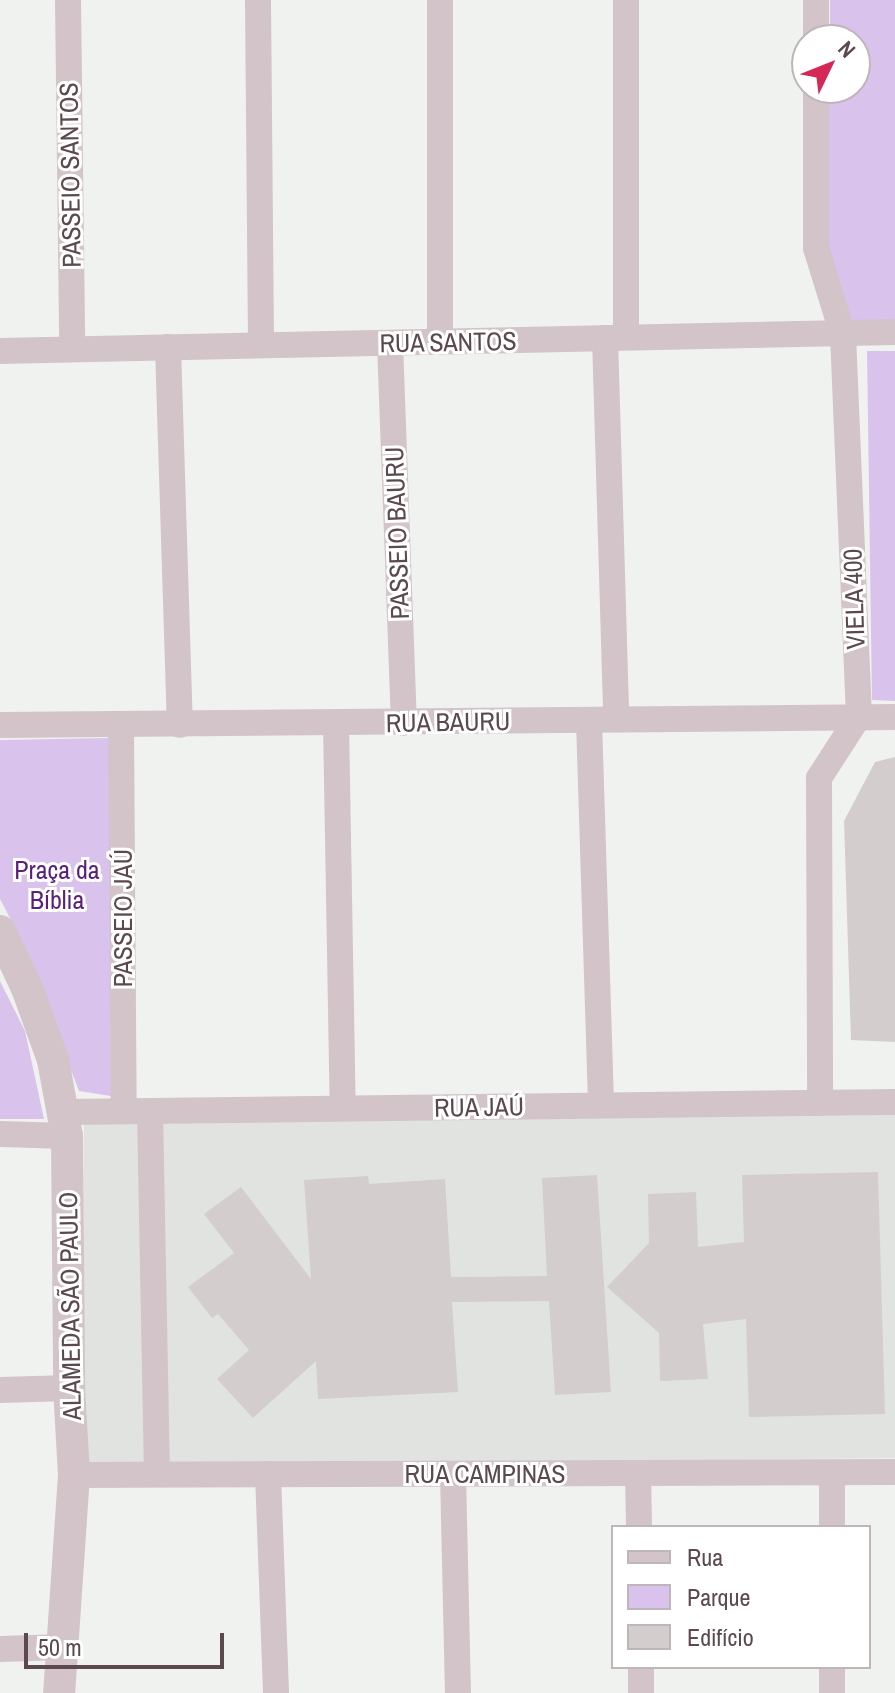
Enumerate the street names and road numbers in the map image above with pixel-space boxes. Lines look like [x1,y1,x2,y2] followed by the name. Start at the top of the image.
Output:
[53,82,87,268] street label: PASSEIO SANTOS
[379,325,517,359] street label: RUA SANTOS
[378,446,416,620] street label: PASSEIO BAURU
[837,548,871,650] street label: VIELA 400
[385,705,511,739] street label: RUA BAURU
[107,849,139,987] street label: PASSEIO JAÚ
[433,1091,525,1123] street label: RUA JAÚ
[52,1191,88,1421] street label: ALAMEDA SÃO PAULO
[404,1458,566,1490] street label: RUA CAMPINAS

